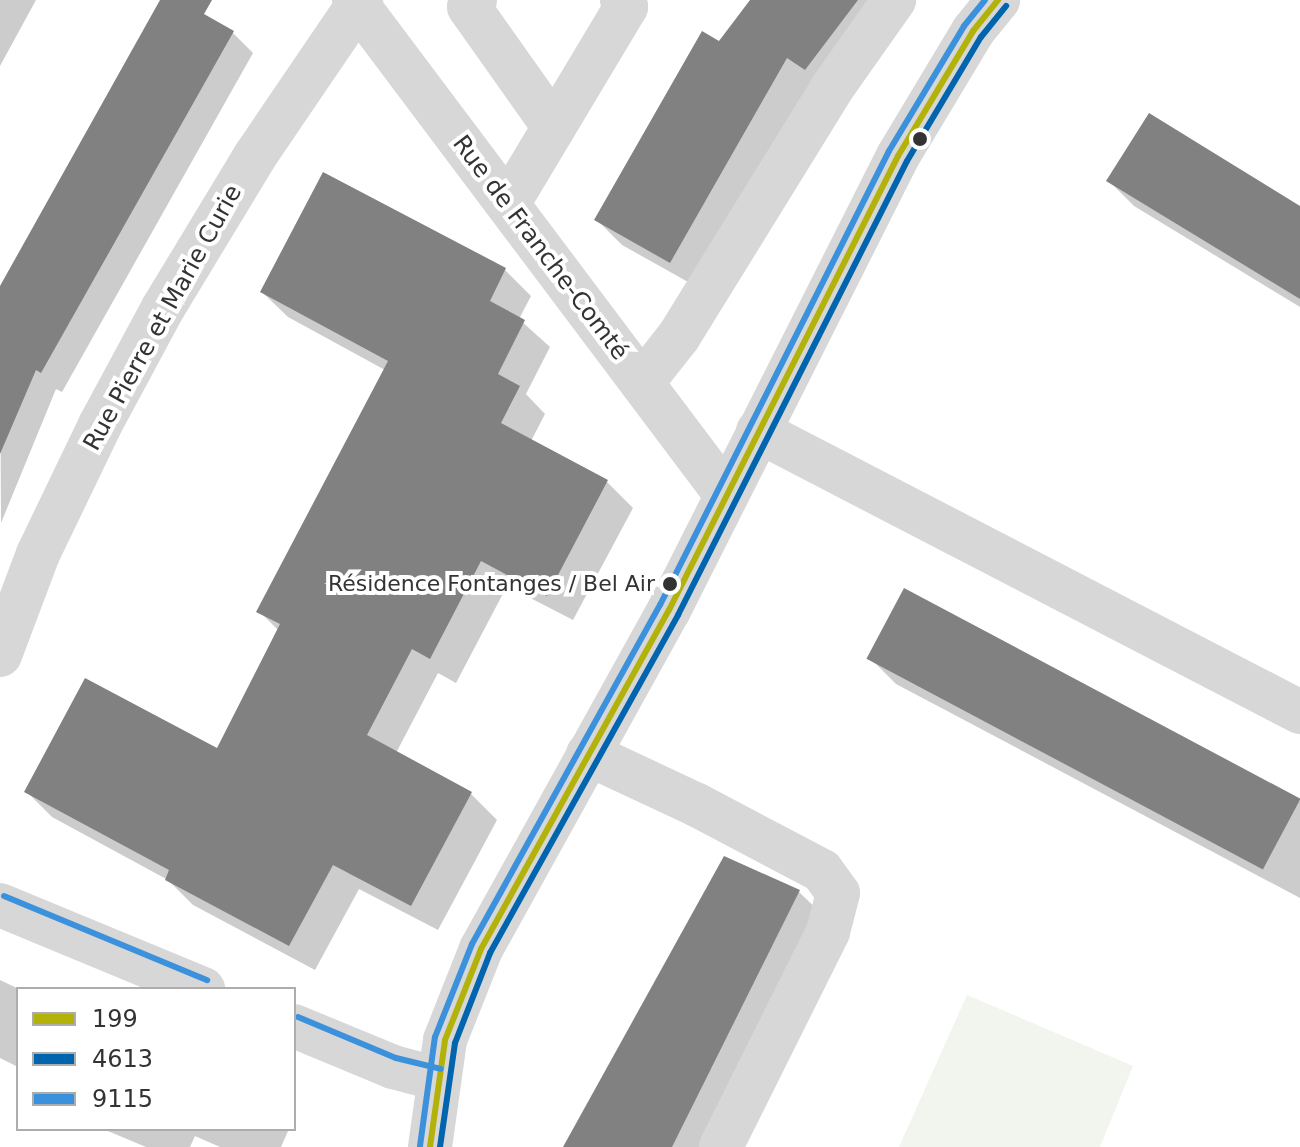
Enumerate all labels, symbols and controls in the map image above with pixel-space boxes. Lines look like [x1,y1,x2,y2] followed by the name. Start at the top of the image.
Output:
[446,130,634,366] street label: Rue de Franche-Comté
[912,131,928,147] unlabelled marker
[78,180,248,456] street label: Rue Pierre et Marie Curie
[328,571,655,597] place label: Résidence Fontanges / Bel Air
[662,576,678,592] marker: Résidence Fontanges / Bel Air
[16,987,296,1131] legend
[92,1005,138,1033] text: 199
[92,1045,153,1073] text: 4613
[92,1085,153,1113] text: 9115

